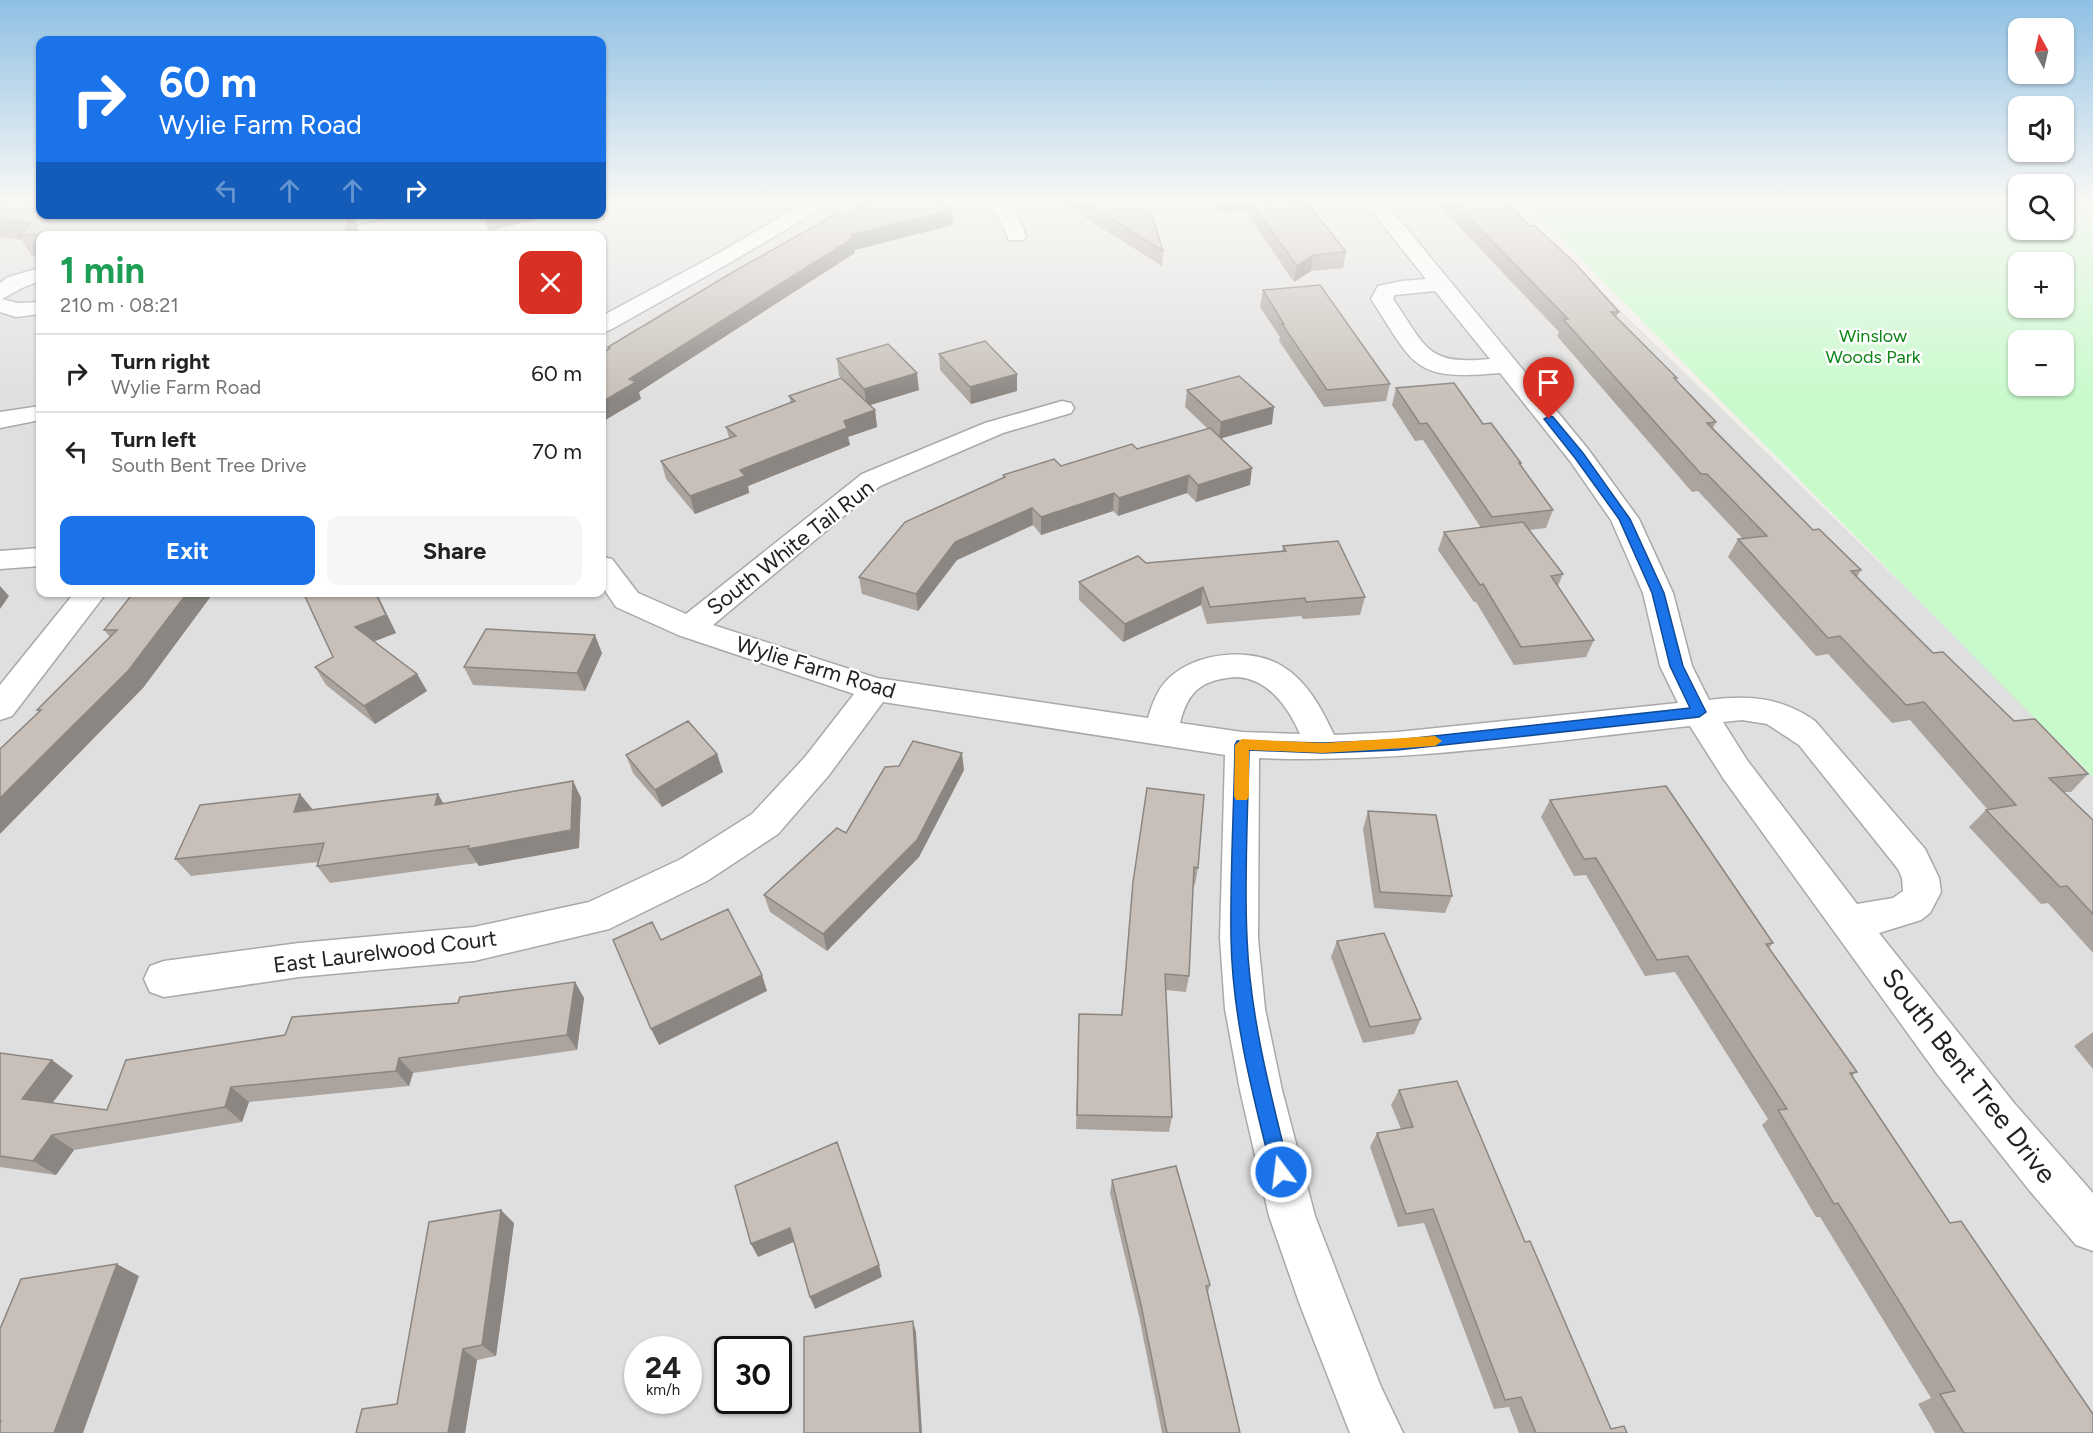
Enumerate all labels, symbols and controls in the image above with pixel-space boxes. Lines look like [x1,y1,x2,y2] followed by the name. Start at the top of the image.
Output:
[2008,18,2074,84] north arrow
[2008,18,2074,396] map controls
[159,57,257,108] text: 60 m
[60,60,138,138] icon: right
[2008,96,2074,162] button: sound
[159,108,362,141] text: Wylie Farm Road
[210,174,243,207] icon: left
[273,174,306,207] icon: ahead
[336,174,369,207] icon: ahead
[399,174,432,207] icon: right
[2008,174,2074,240] button: search
[60,249,145,292] text: 1 min
[519,251,582,314] button: close
[2008,252,2074,318] button: +
[60,293,179,317] text: 210 m · 08:21
[1825,325,1921,368] park label: Winslow Woods Park
[2008,330,2074,396] button: −
[111,348,210,375] text: Turn right
[60,357,93,390] icon: right
[1523,357,1574,419] pin
[531,360,582,387] text: 60 m
[1532,366,1565,399] icon: arrive
[111,375,261,399] text: Wylie Farm Road
[111,426,197,453] text: Turn left
[60,435,93,468] icon: left
[532,438,582,465] text: 70 m
[111,453,306,477] text: South Bent Tree Drive
[701,474,879,621] street label: South White Tail Run
[60,516,315,585] button: Exit
[327,516,582,585] button: Share
[733,630,899,705] street label: Wylie Farm Road
[272,924,498,979] street label: East Laurelwood Court
[1875,962,2064,1190] street label: South Bent Tree Drive
[1249,1140,1313,1204] position arrow
[714,1336,792,1414] speed limit sign: 30
[645,1349,681,1386] text: 24
[646,1381,680,1399] text: km/h

